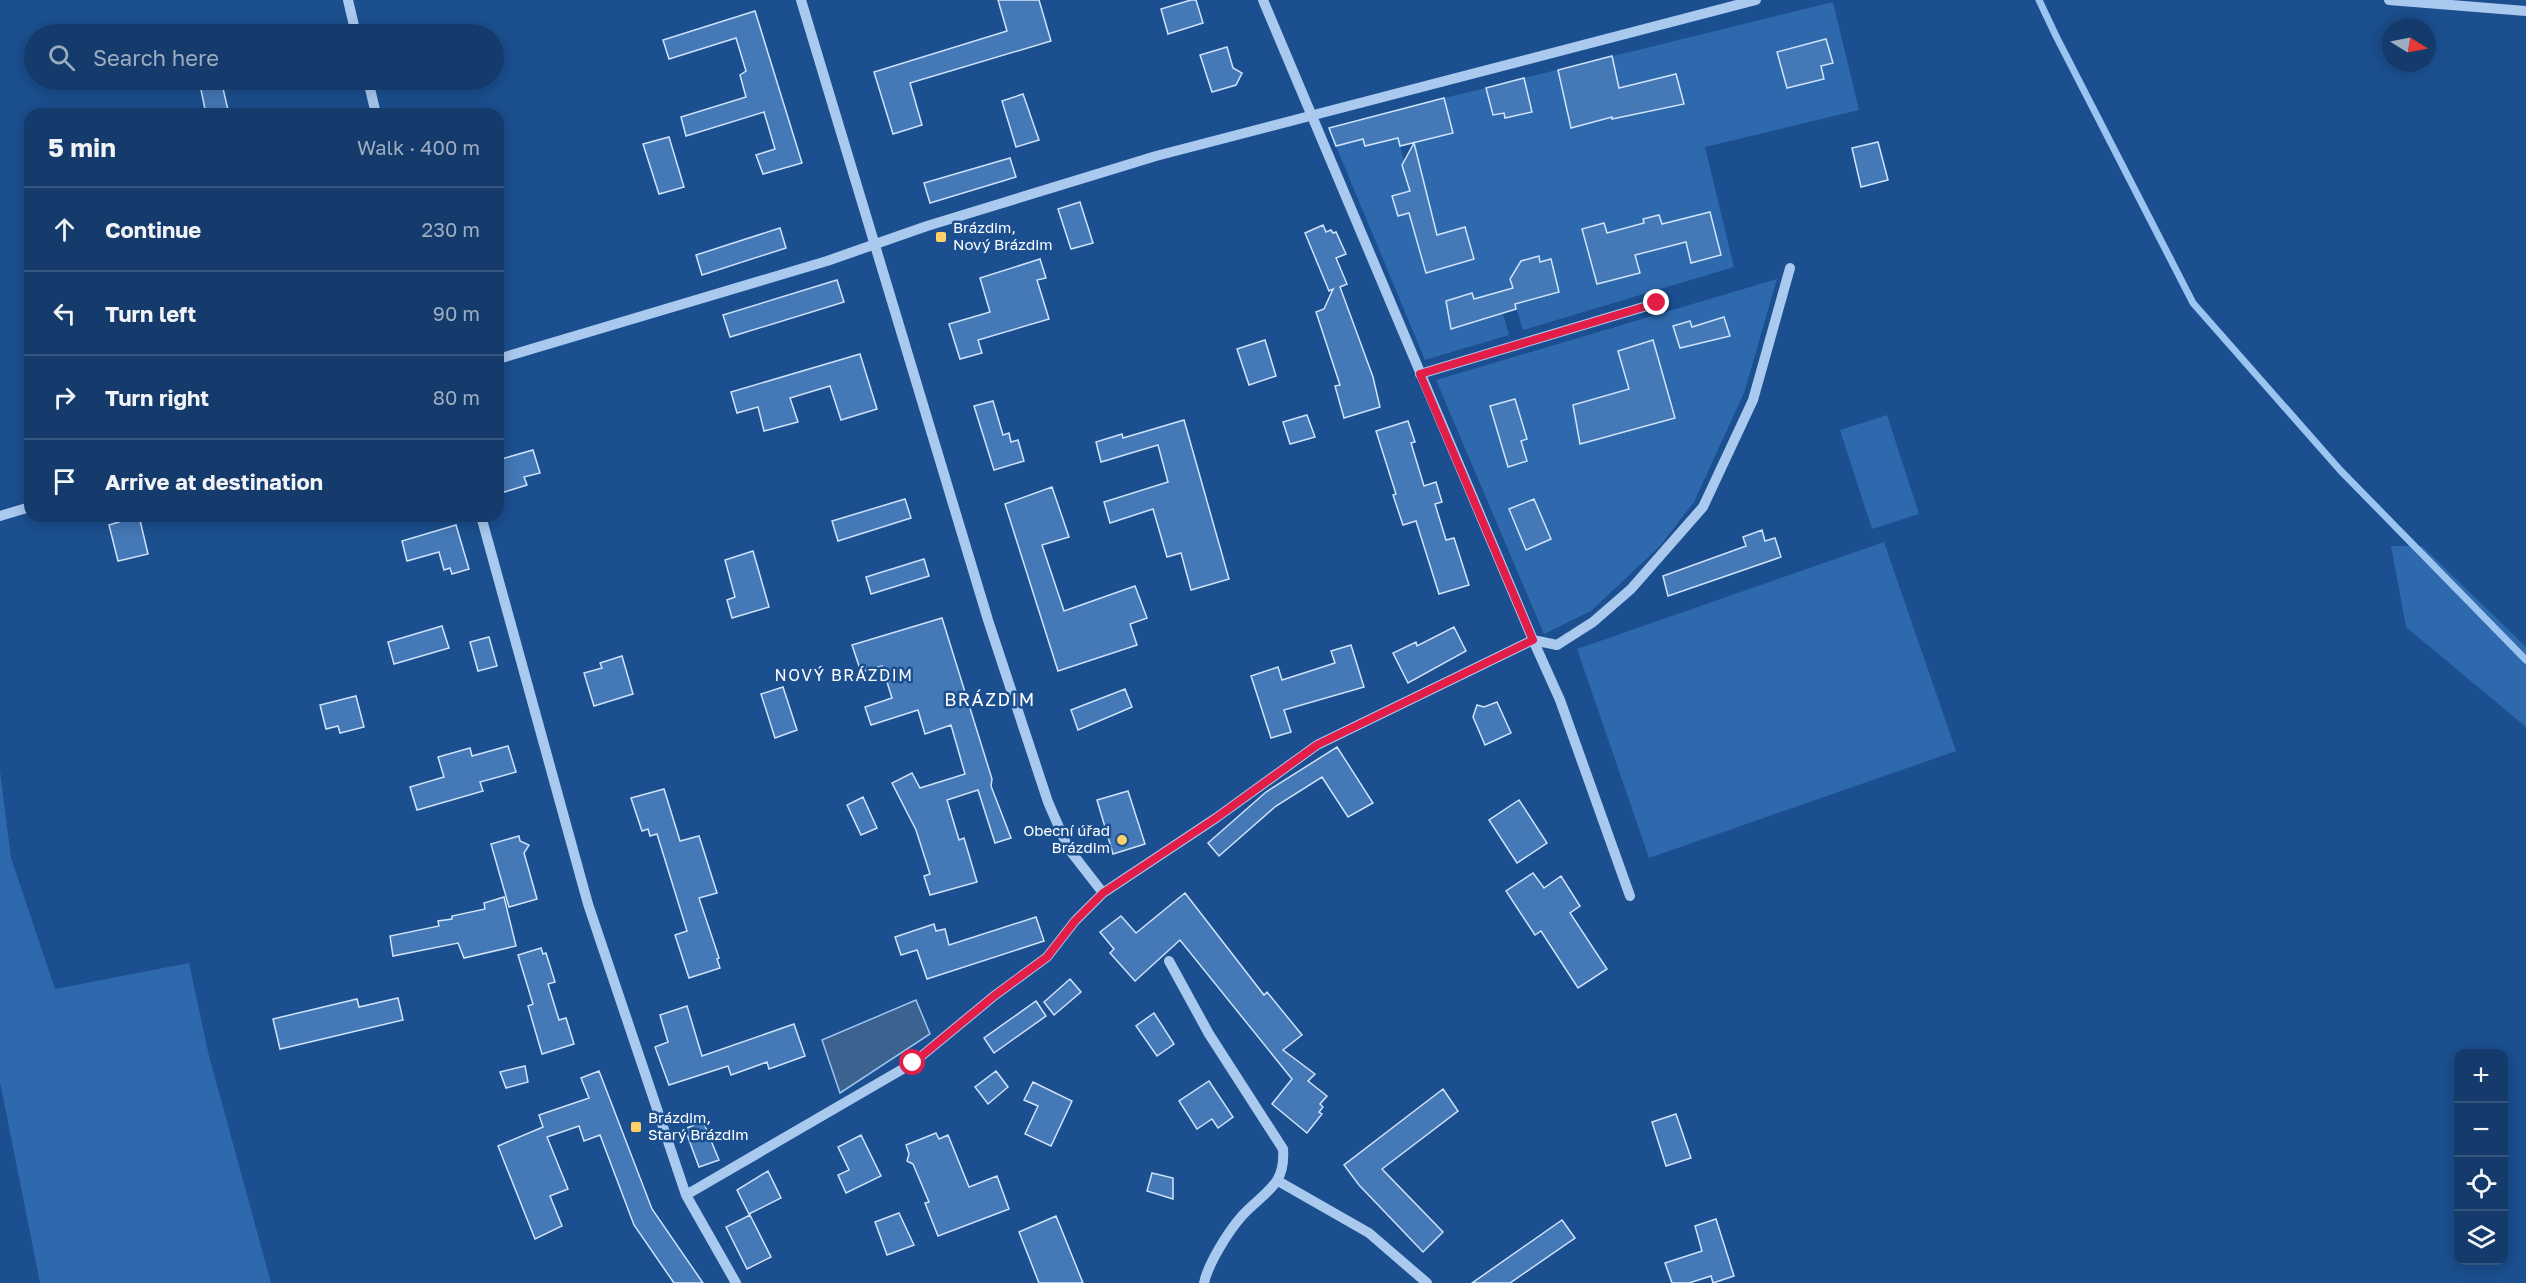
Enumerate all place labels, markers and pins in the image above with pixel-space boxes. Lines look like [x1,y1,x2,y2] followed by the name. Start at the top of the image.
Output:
[953,218,1053,253] place label: Brázdim, Nový Brázdim
[934,230,948,244] marker: Brázdim, Nový Brázdim
[1023,821,1110,856] place label: Obecní úřad Brázdim
[1115,833,1129,847] marker: Obecní úřad Brázdim
[648,1108,749,1143] place label: Brázdim, Starý Brázdim
[629,1120,643,1134] marker: Brázdim, Starý Brázdim

